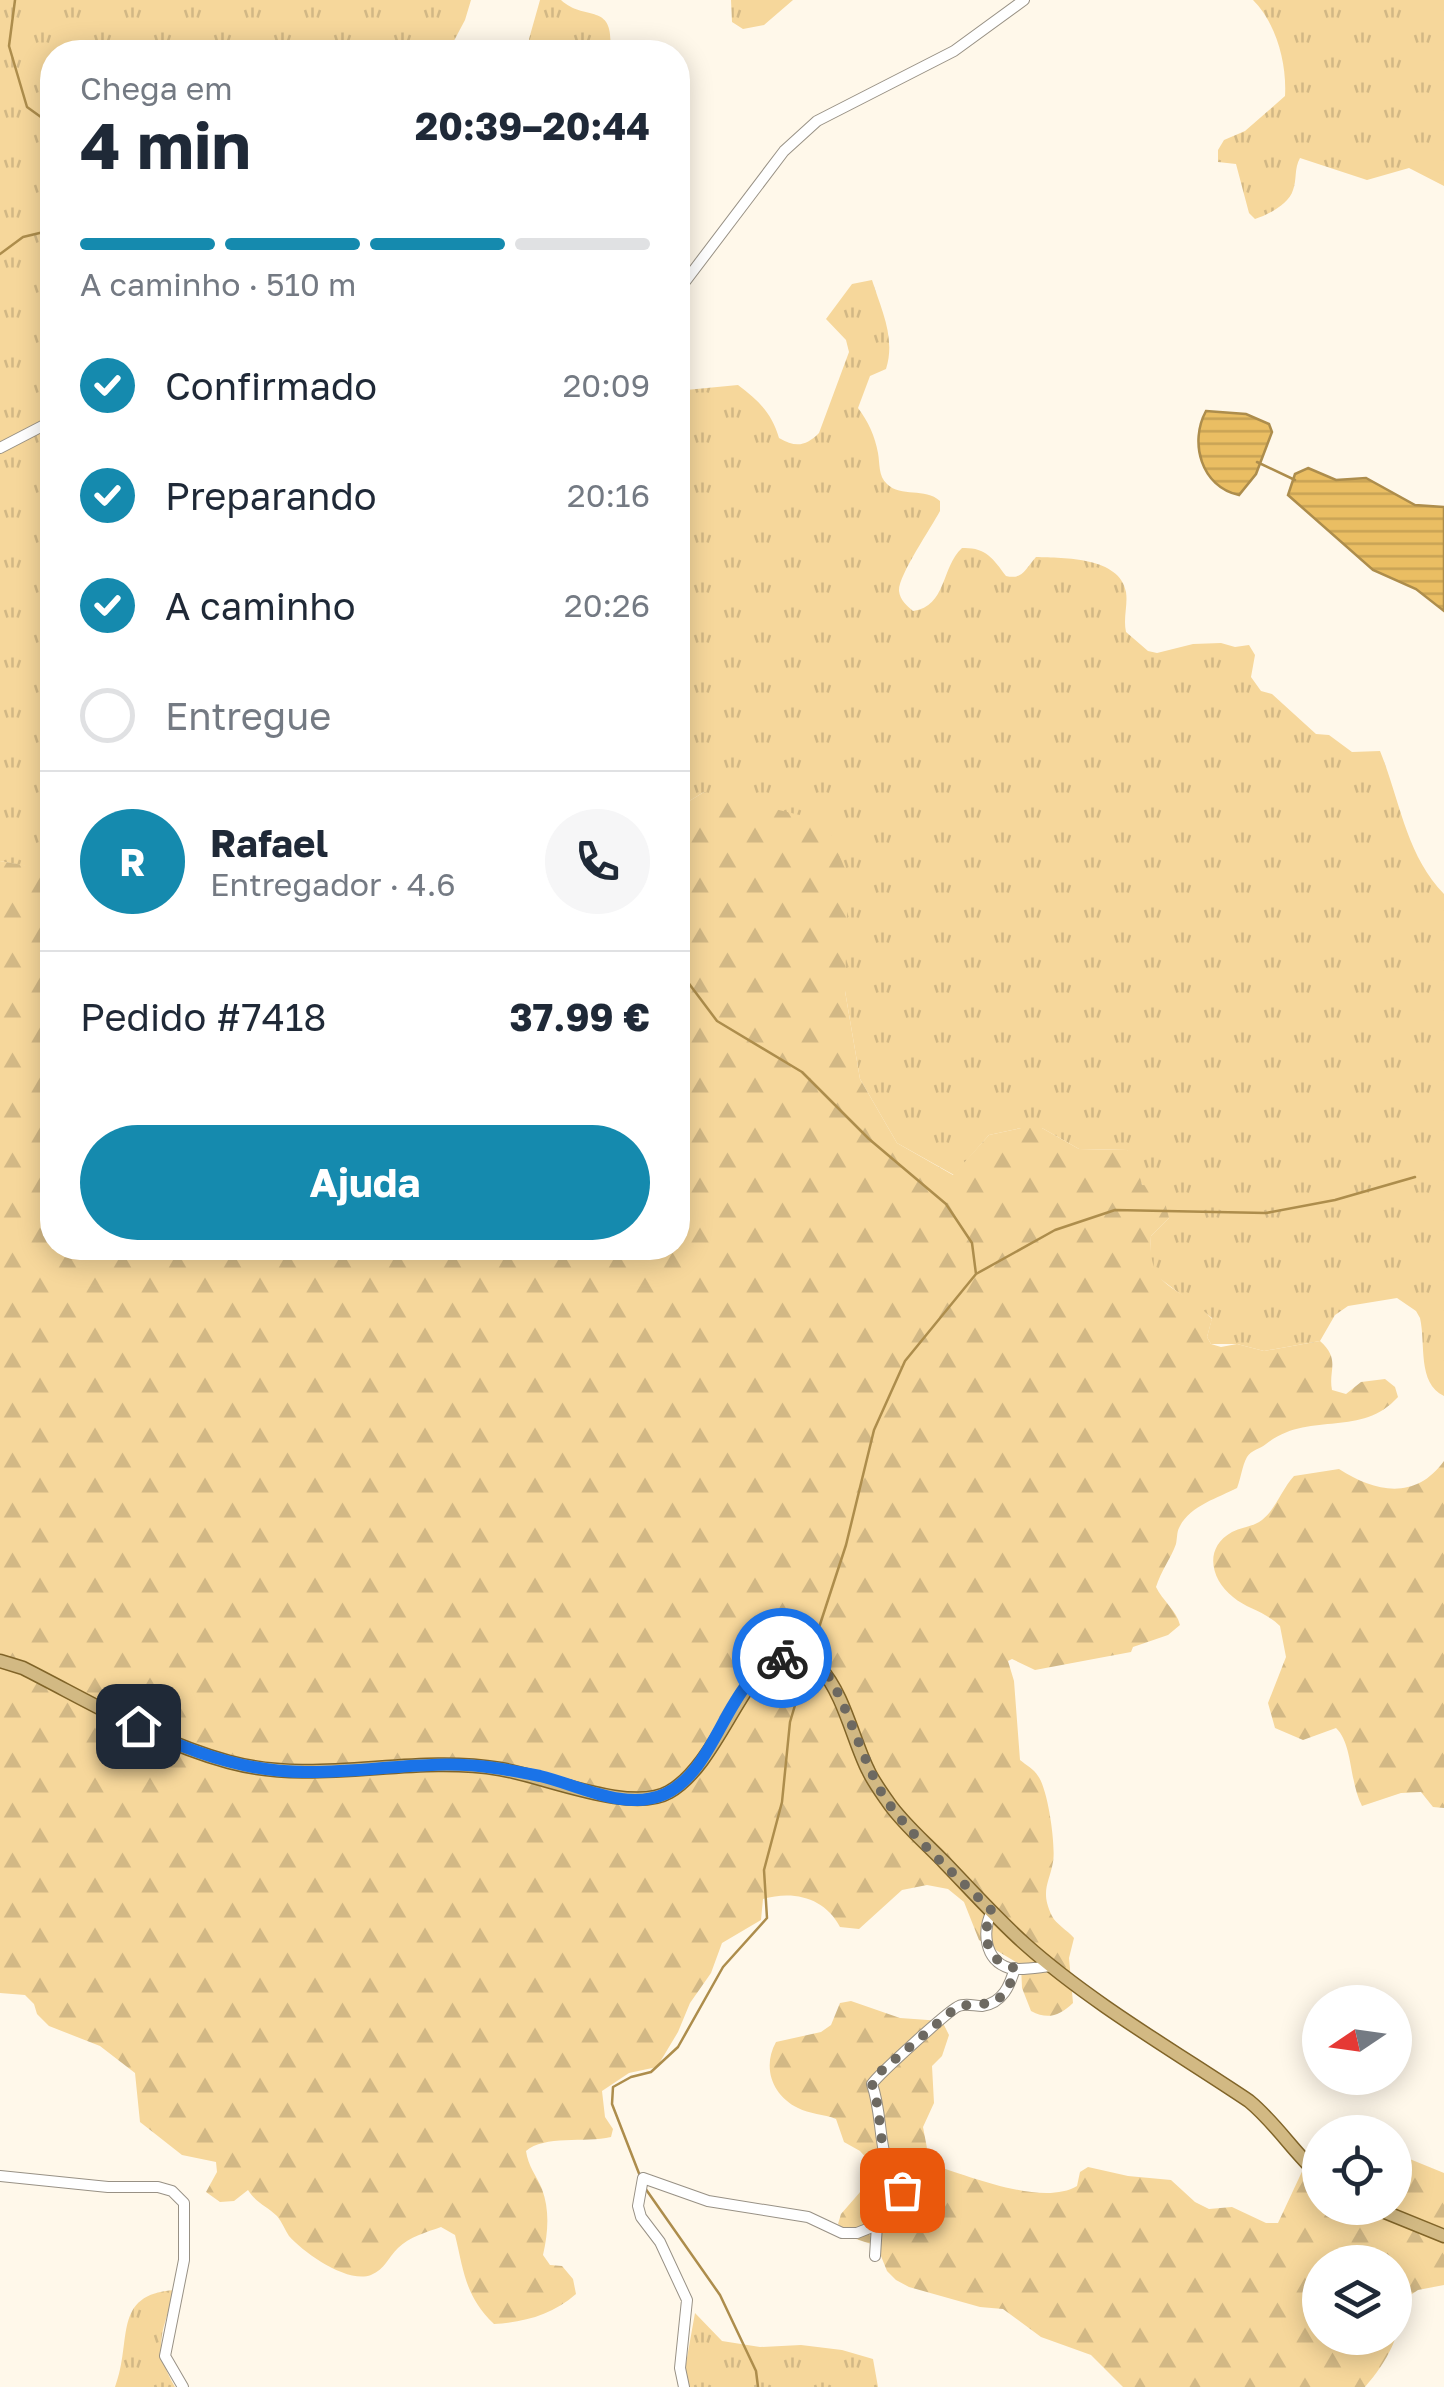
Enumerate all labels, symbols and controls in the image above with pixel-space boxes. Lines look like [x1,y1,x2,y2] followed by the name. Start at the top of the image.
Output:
[80,69,233,107] text: Chega em
[415,103,650,148] text: 20:39–20:44
[80,105,251,183] text: 4 min
[80,265,356,303] text: A caminho · 510 m
[80,358,135,413] icon: check
[165,363,377,408] text: Confirmado
[563,366,650,404] text: 20:09
[80,468,135,523] icon: check
[165,473,377,518] text: Preparando
[567,476,650,514] text: 20:16
[80,578,135,633] icon: check
[165,583,356,628] text: A caminho
[564,586,650,624] text: 20:26
[165,693,331,738] text: Entregue
[545,809,650,914] button: phone
[210,820,328,865] text: Rafael
[119,839,146,884] text: R
[210,865,456,903] text: Entregador · 4.6
[80,994,327,1039] text: Pedido #7418
[509,994,650,1039] text: 37.99 €
[80,1125,650,1240] button: Ajuda
[732,1608,832,1708] courier
[755,1631,810,1686] icon: bike
[96,1684,181,1769] pin
[111,1699,166,1754] icon: home
[1302,1985,1412,2095] north arrow
[1302,1985,1412,2355] map controls
[1302,2115,1412,2225] button: locate
[860,2148,945,2233] pin
[875,2163,930,2218] icon: bag
[1302,2245,1412,2355] button: layers

